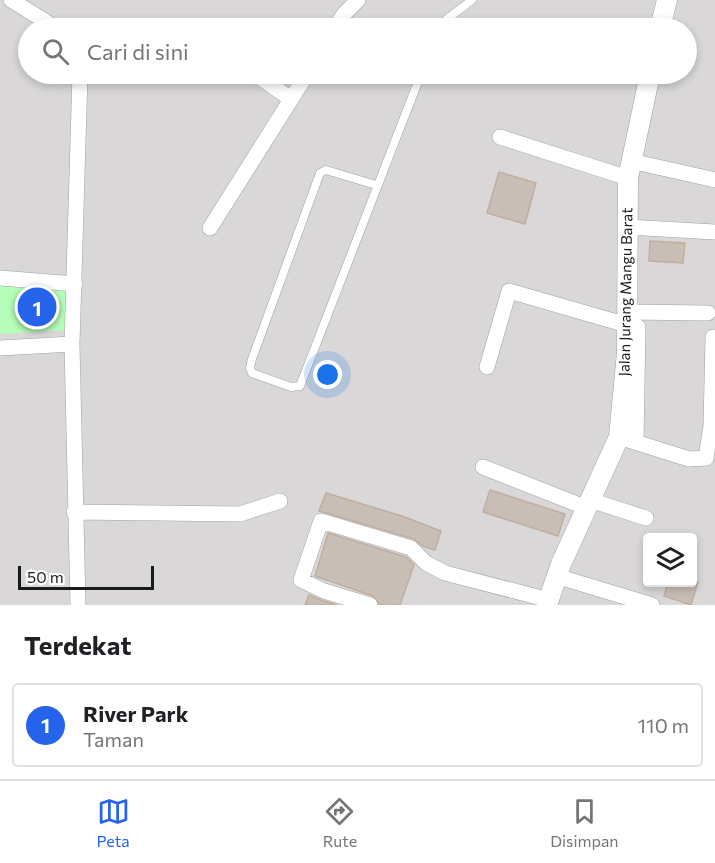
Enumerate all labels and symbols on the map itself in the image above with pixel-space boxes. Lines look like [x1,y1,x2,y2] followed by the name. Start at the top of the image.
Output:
[615,207,635,377] street label: Jalan Jurang Mangu Barat
[18,284,57,330] pin: 1
[313,360,342,389] your location
[18,563,154,590] scale bar

